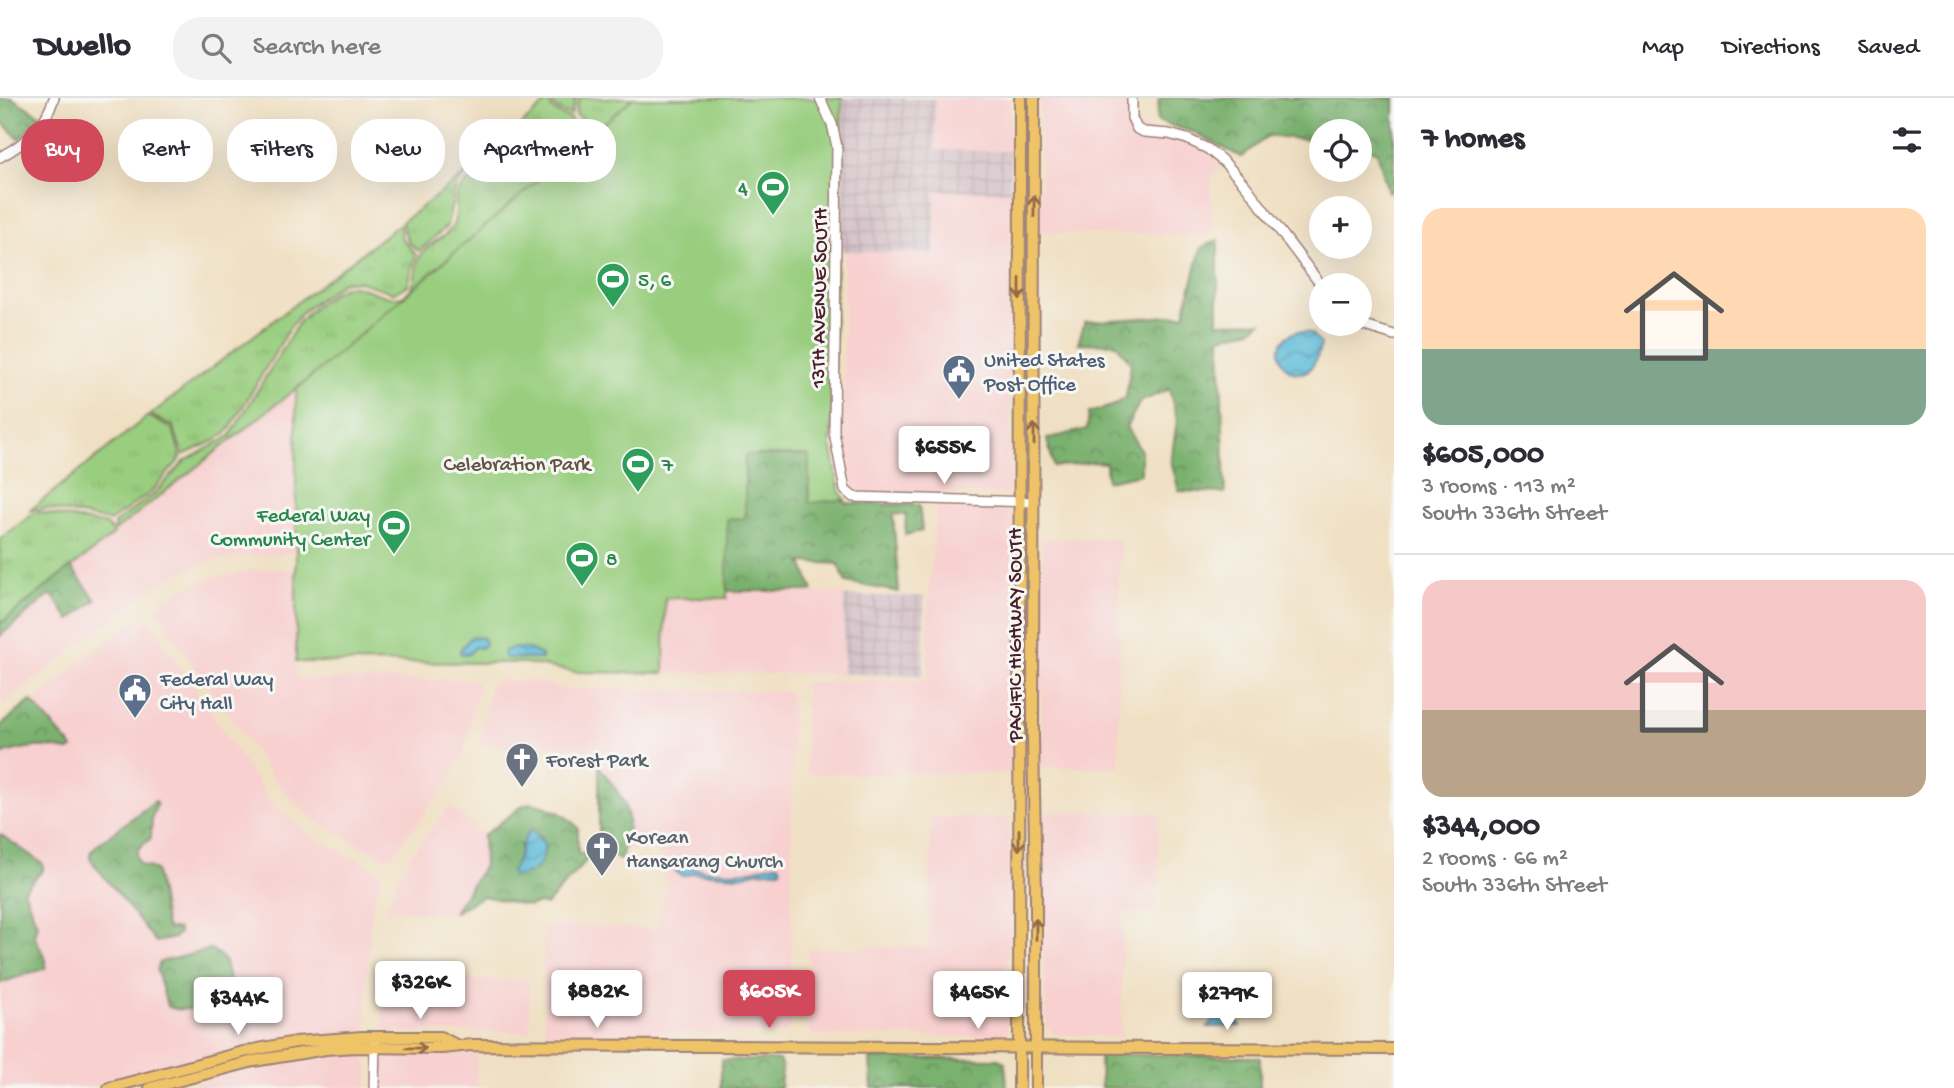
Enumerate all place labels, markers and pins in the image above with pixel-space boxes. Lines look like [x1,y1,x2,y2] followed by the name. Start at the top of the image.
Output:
[754,168,792,217] sports icon: 4
[738,178,748,203] place label: 4
[594,260,632,309] sports icon: 5, 6
[638,270,672,295] place label: 5, 6
[983,350,1106,399] place label: United States Post Office
[940,352,978,401] public building icon: United States Post Office
[895,426,993,486] pin: $655K
[619,445,657,494] sports icon: 7
[661,455,674,480] place label: 7
[211,505,372,554] place label: Federal Way Community Center
[375,507,413,556] sports icon: Federal Way Community Center
[563,539,601,588] sports icon: 8
[606,549,618,574] place label: 8
[159,669,273,718] place label: Federal Way City Hall
[116,671,154,720] public building icon: Federal Way City Hall
[503,740,541,789] church icon: Forest Park
[545,750,650,775] place label: Forest Park
[626,827,783,876] place label: Korean Hansarang Church
[583,829,621,878] church icon: Korean Hansarang Church
[371,962,469,1021] pin: $326K
[548,970,646,1030] pin: $882K
[720,970,818,1030] pin: $605K
[929,972,1027,1031] pin: $465K
[1178,972,1276,1032] pin: $279K
[189,978,287,1037] pin: $344K

